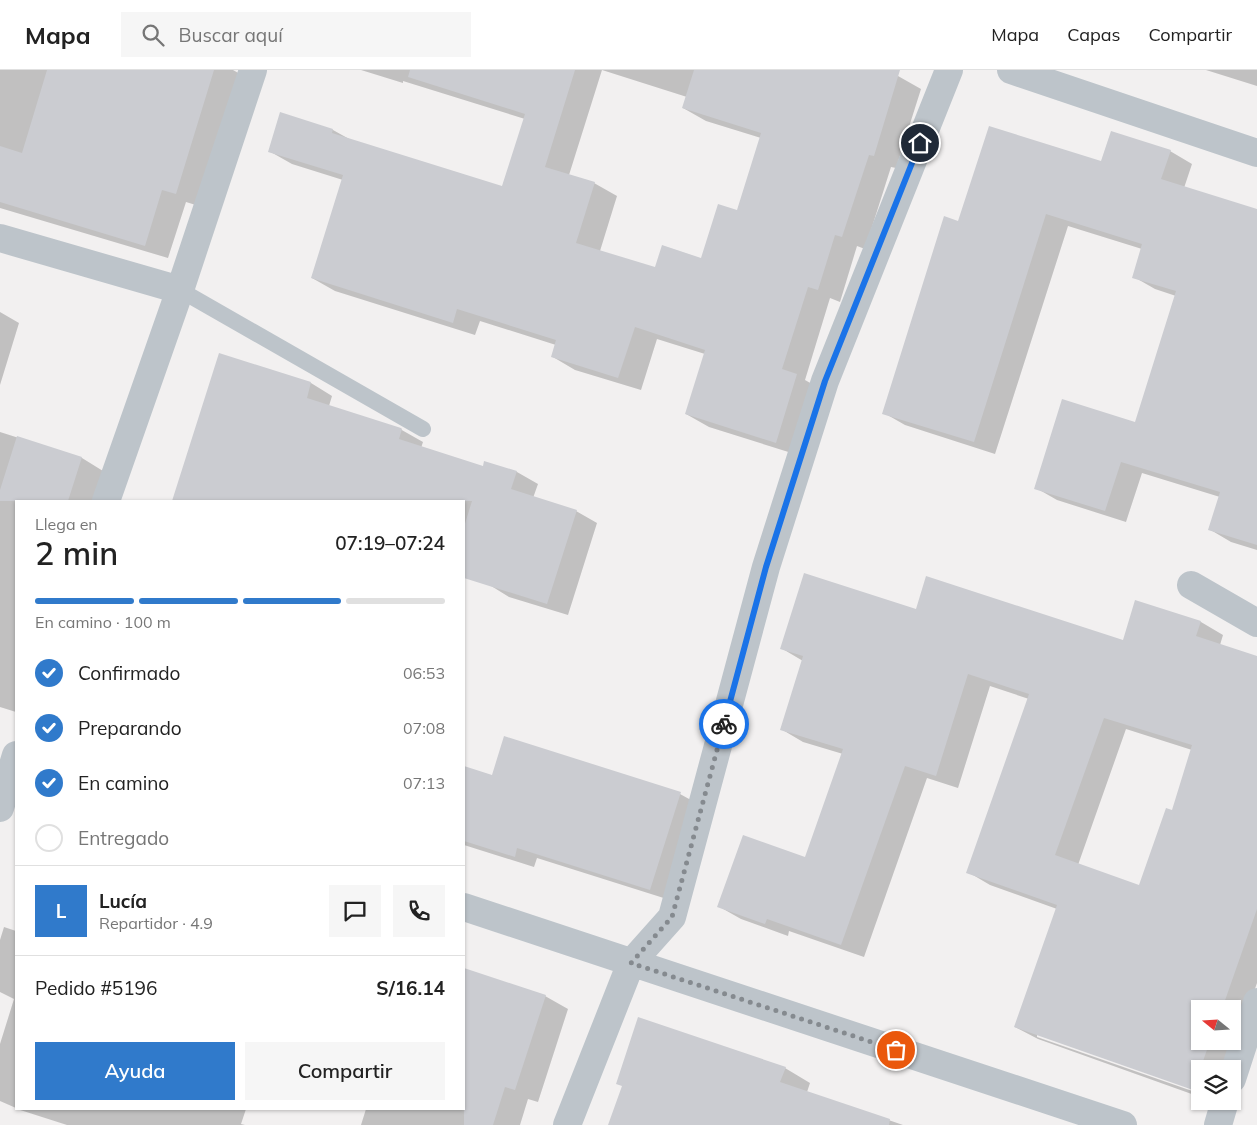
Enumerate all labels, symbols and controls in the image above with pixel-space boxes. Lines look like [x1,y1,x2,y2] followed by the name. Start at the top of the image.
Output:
[121,12,471,57] search box
[25,20,91,50] text: Mapa
[139,21,167,49] icon: search
[179,23,283,47] text: Buscar aquí
[991,23,1039,46] text: Mapa
[1067,23,1121,46] text: Capas
[1149,23,1232,46] text: Compartir
[899,122,941,164] pin
[906,129,934,157] icon: home
[35,514,98,534] text: Llega en
[335,531,445,555] text: 07:19–07:24
[35,533,118,573] text: 2 min
[35,612,171,632] text: En camino · 100 m
[35,659,63,687] icon: check
[78,661,180,685] text: Confirmado
[403,663,445,683] text: 06:53
[699,699,749,749] courier
[710,710,738,738] icon: bike
[35,714,63,742] icon: check
[78,716,182,740] text: Preparando
[403,718,445,738] text: 07:08
[35,769,63,797] icon: check
[78,771,169,795] text: En camino
[403,773,445,793] text: 07:13
[78,826,169,850] text: Entregado
[329,885,381,937] button: chat
[393,885,445,937] button: phone
[99,889,147,913] text: Lucía
[56,899,66,923] text: L
[99,913,213,933] text: Repartidor · 4.9
[35,976,157,1000] text: Pedido #5196
[376,976,445,1000] text: S/16.14
[1191,1000,1241,1050] north arrow
[1191,1000,1241,1110] map controls
[875,1029,917,1071] pin
[882,1036,910,1064] icon: bag
[35,1042,235,1100] button: Ayuda
[245,1042,445,1100] button: Compartir
[1191,1060,1241,1110] button: layers

